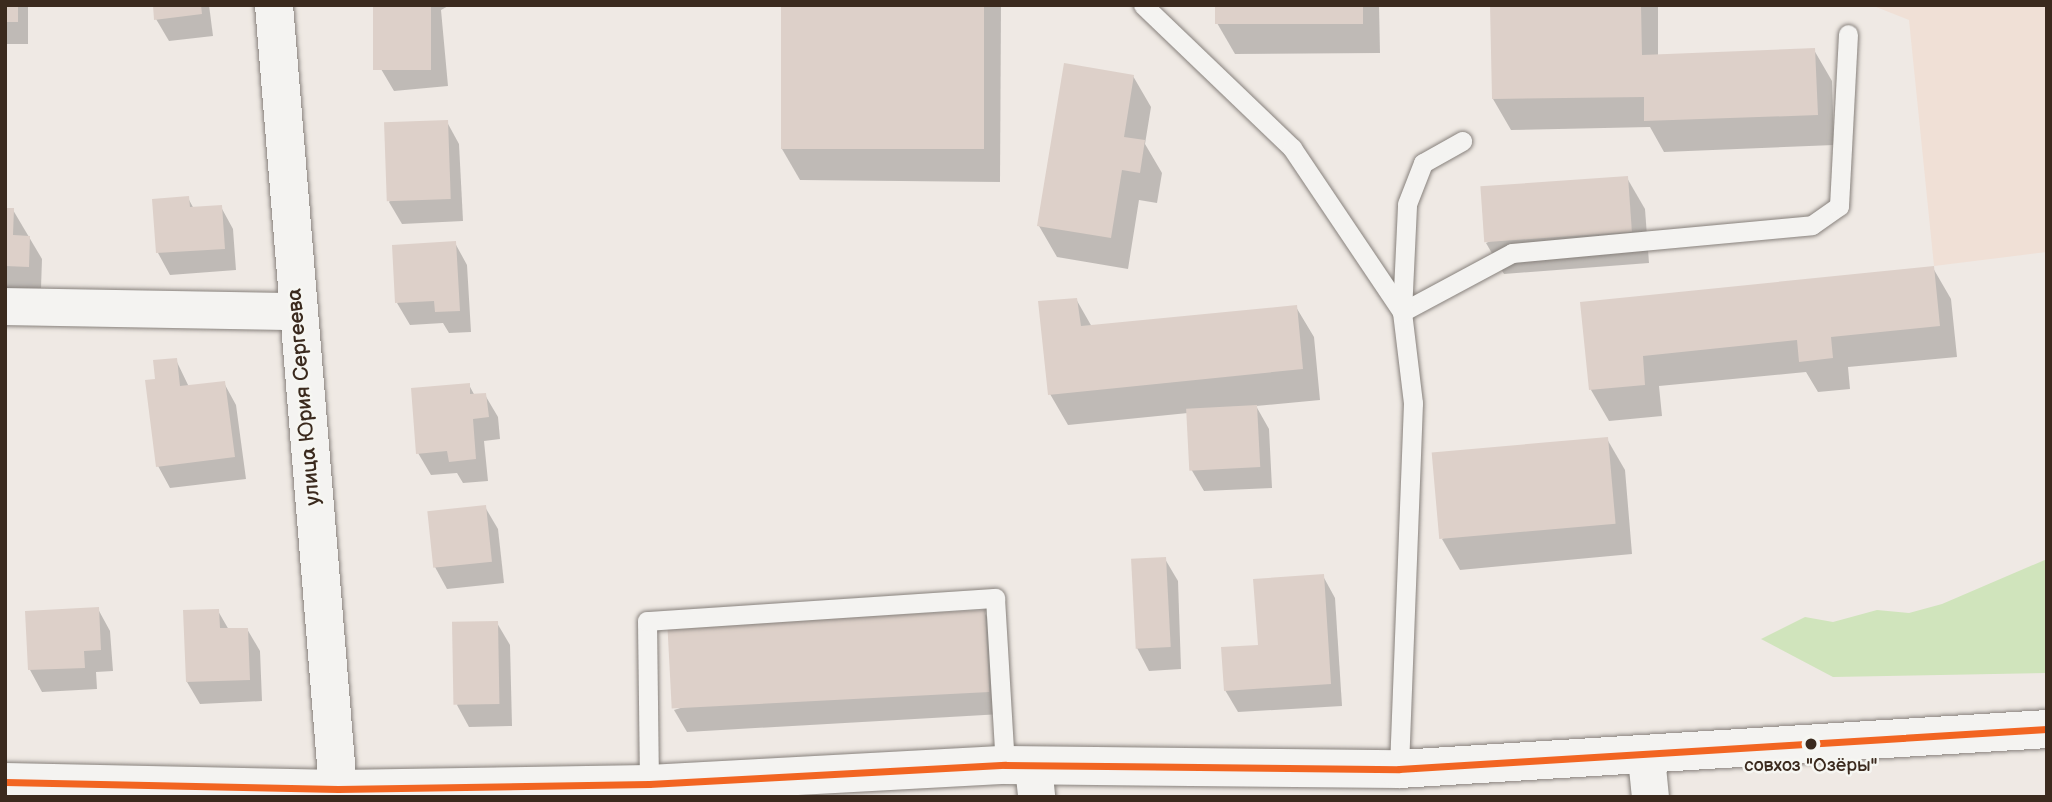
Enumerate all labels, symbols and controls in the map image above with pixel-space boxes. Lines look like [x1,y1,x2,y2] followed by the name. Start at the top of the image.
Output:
[282,287,326,507] street label: улица Юрия Сергеева
[1804,737,1818,751] marker: совхоз "Озёры"
[1744,755,1878,777] place label: совхоз "Озёры"

